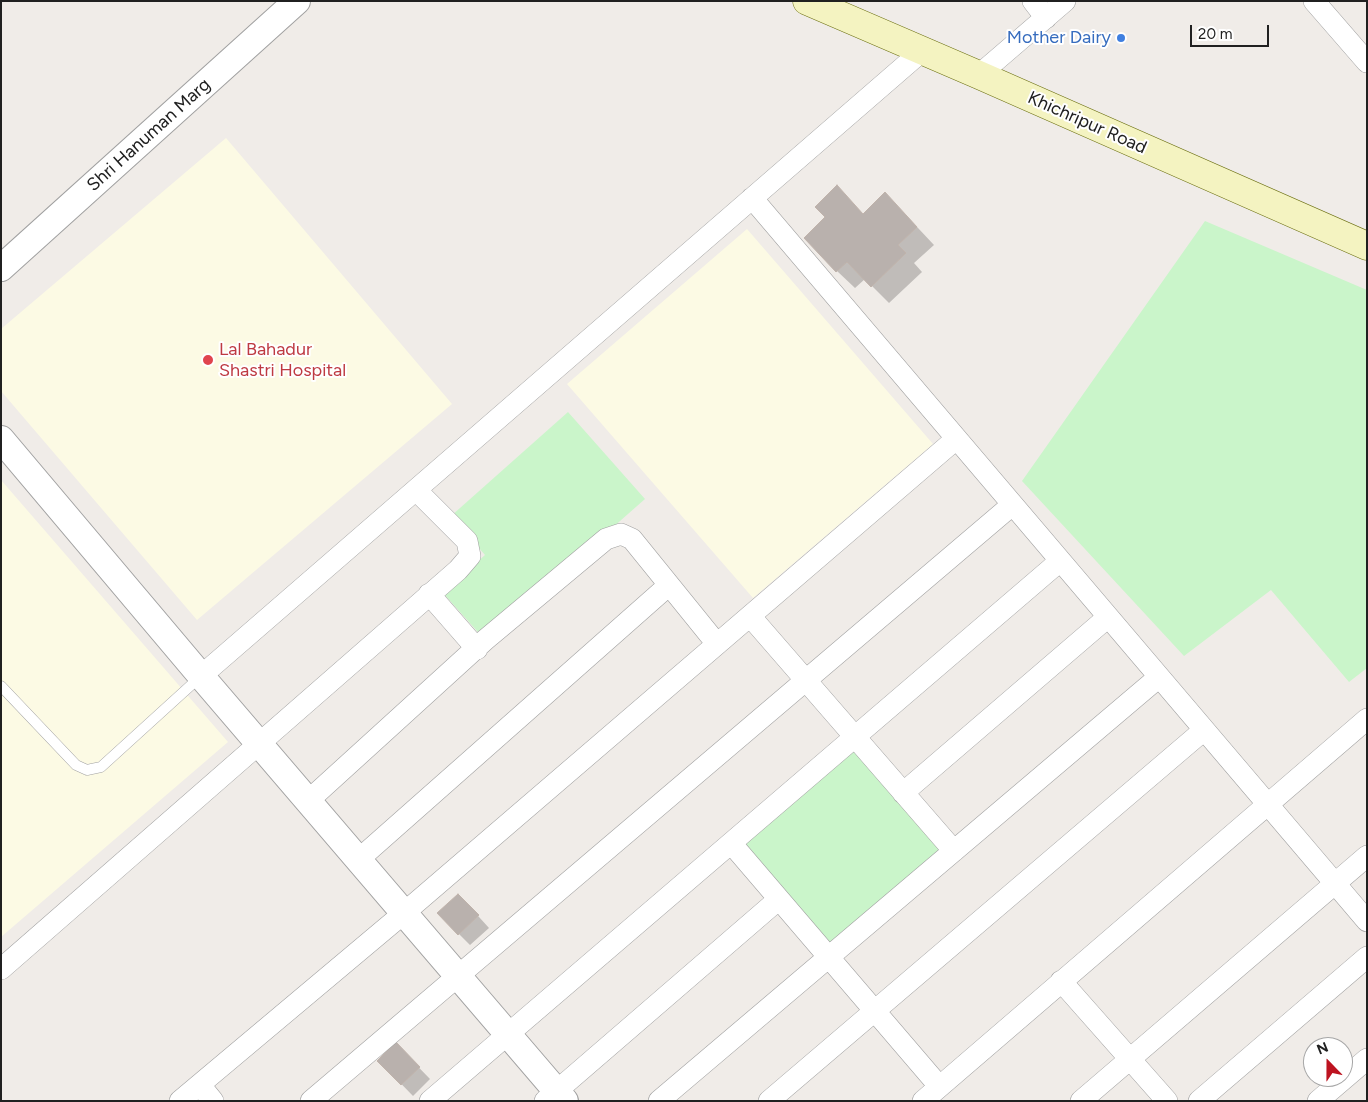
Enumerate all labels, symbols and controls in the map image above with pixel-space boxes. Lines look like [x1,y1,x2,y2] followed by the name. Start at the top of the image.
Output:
[1193,15,1272,47] scale bar
[1198,25,1232,43] text: 20 m
[1007,27,1111,49] place label: Mother Dairy
[1115,32,1127,44] marker: Mother Dairy
[83,74,215,196] street label: Shri Hanuman Marg
[1024,87,1150,159] street label: Khichripur Road
[219,339,346,382] place label: Lal Bahadur Shastri Hospital
[201,353,215,367] marker: Lal Bahadur Shastri Hospital
[1303,1037,1353,1087] north arrow
[1314,1039,1331,1058] text: N

